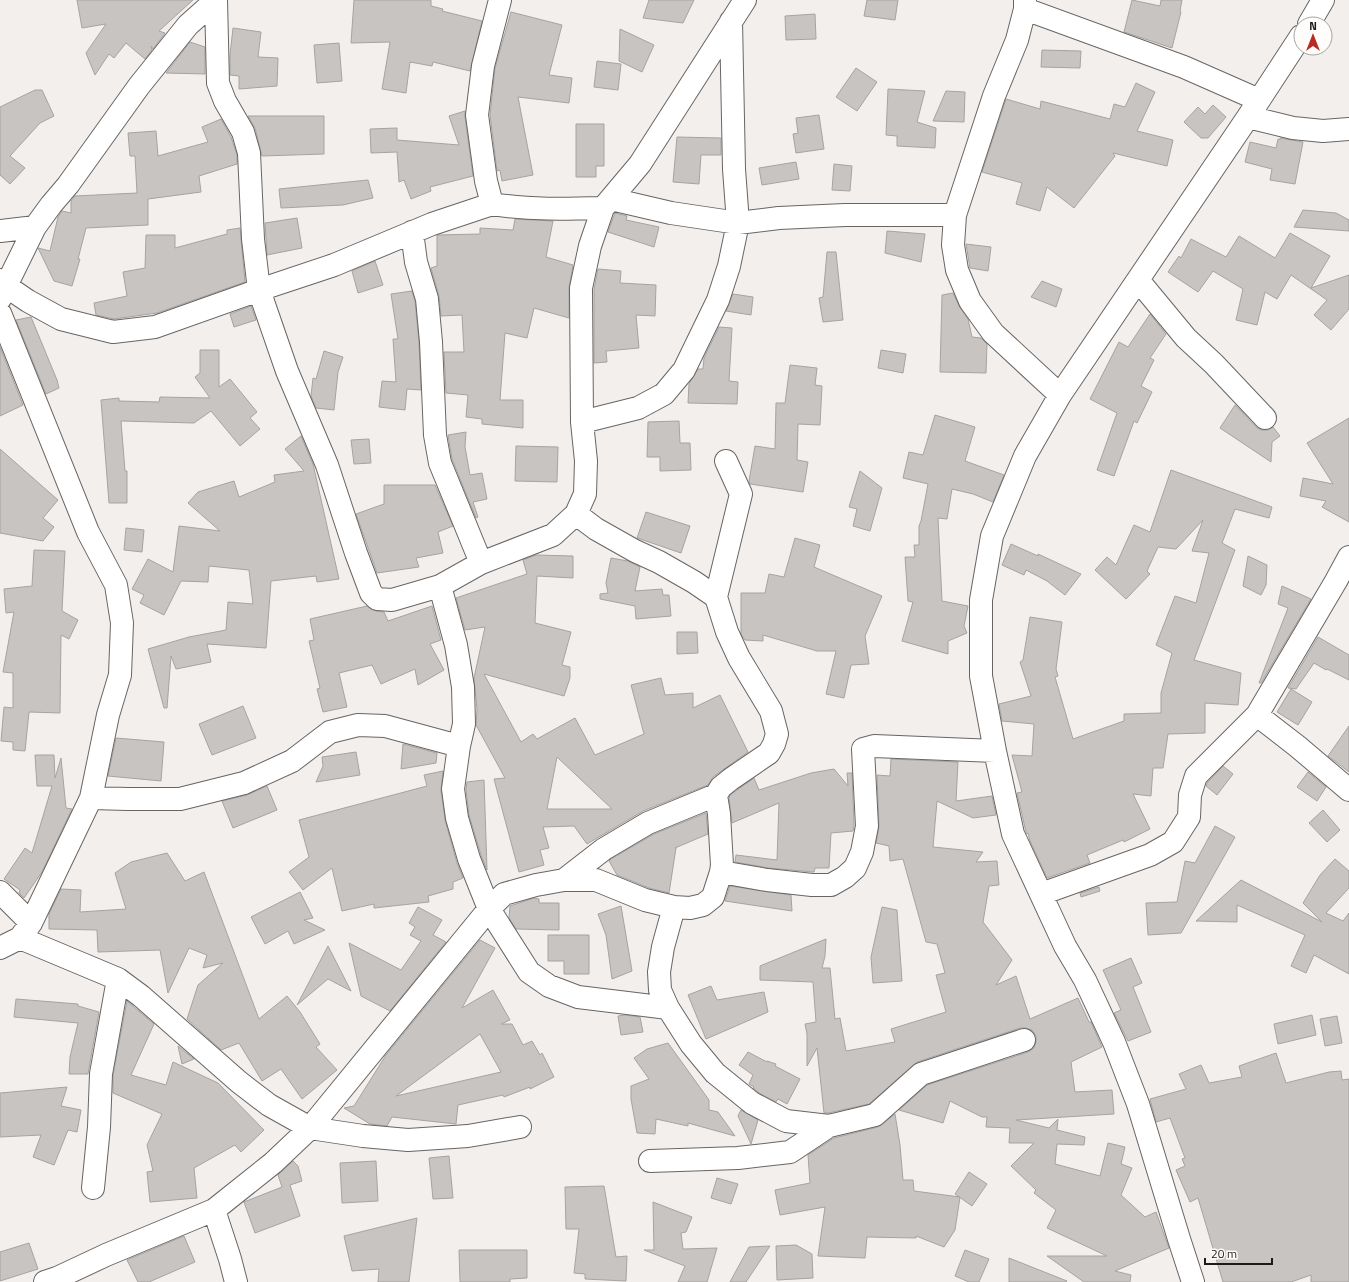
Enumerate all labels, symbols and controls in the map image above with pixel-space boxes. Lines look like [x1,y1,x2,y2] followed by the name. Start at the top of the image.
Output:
[1293,16,1333,56] north arrow
[1309,18,1317,34] text: N
[1205,1240,1272,1266] scale bar
[1211,1244,1237,1263] text: 20 m

